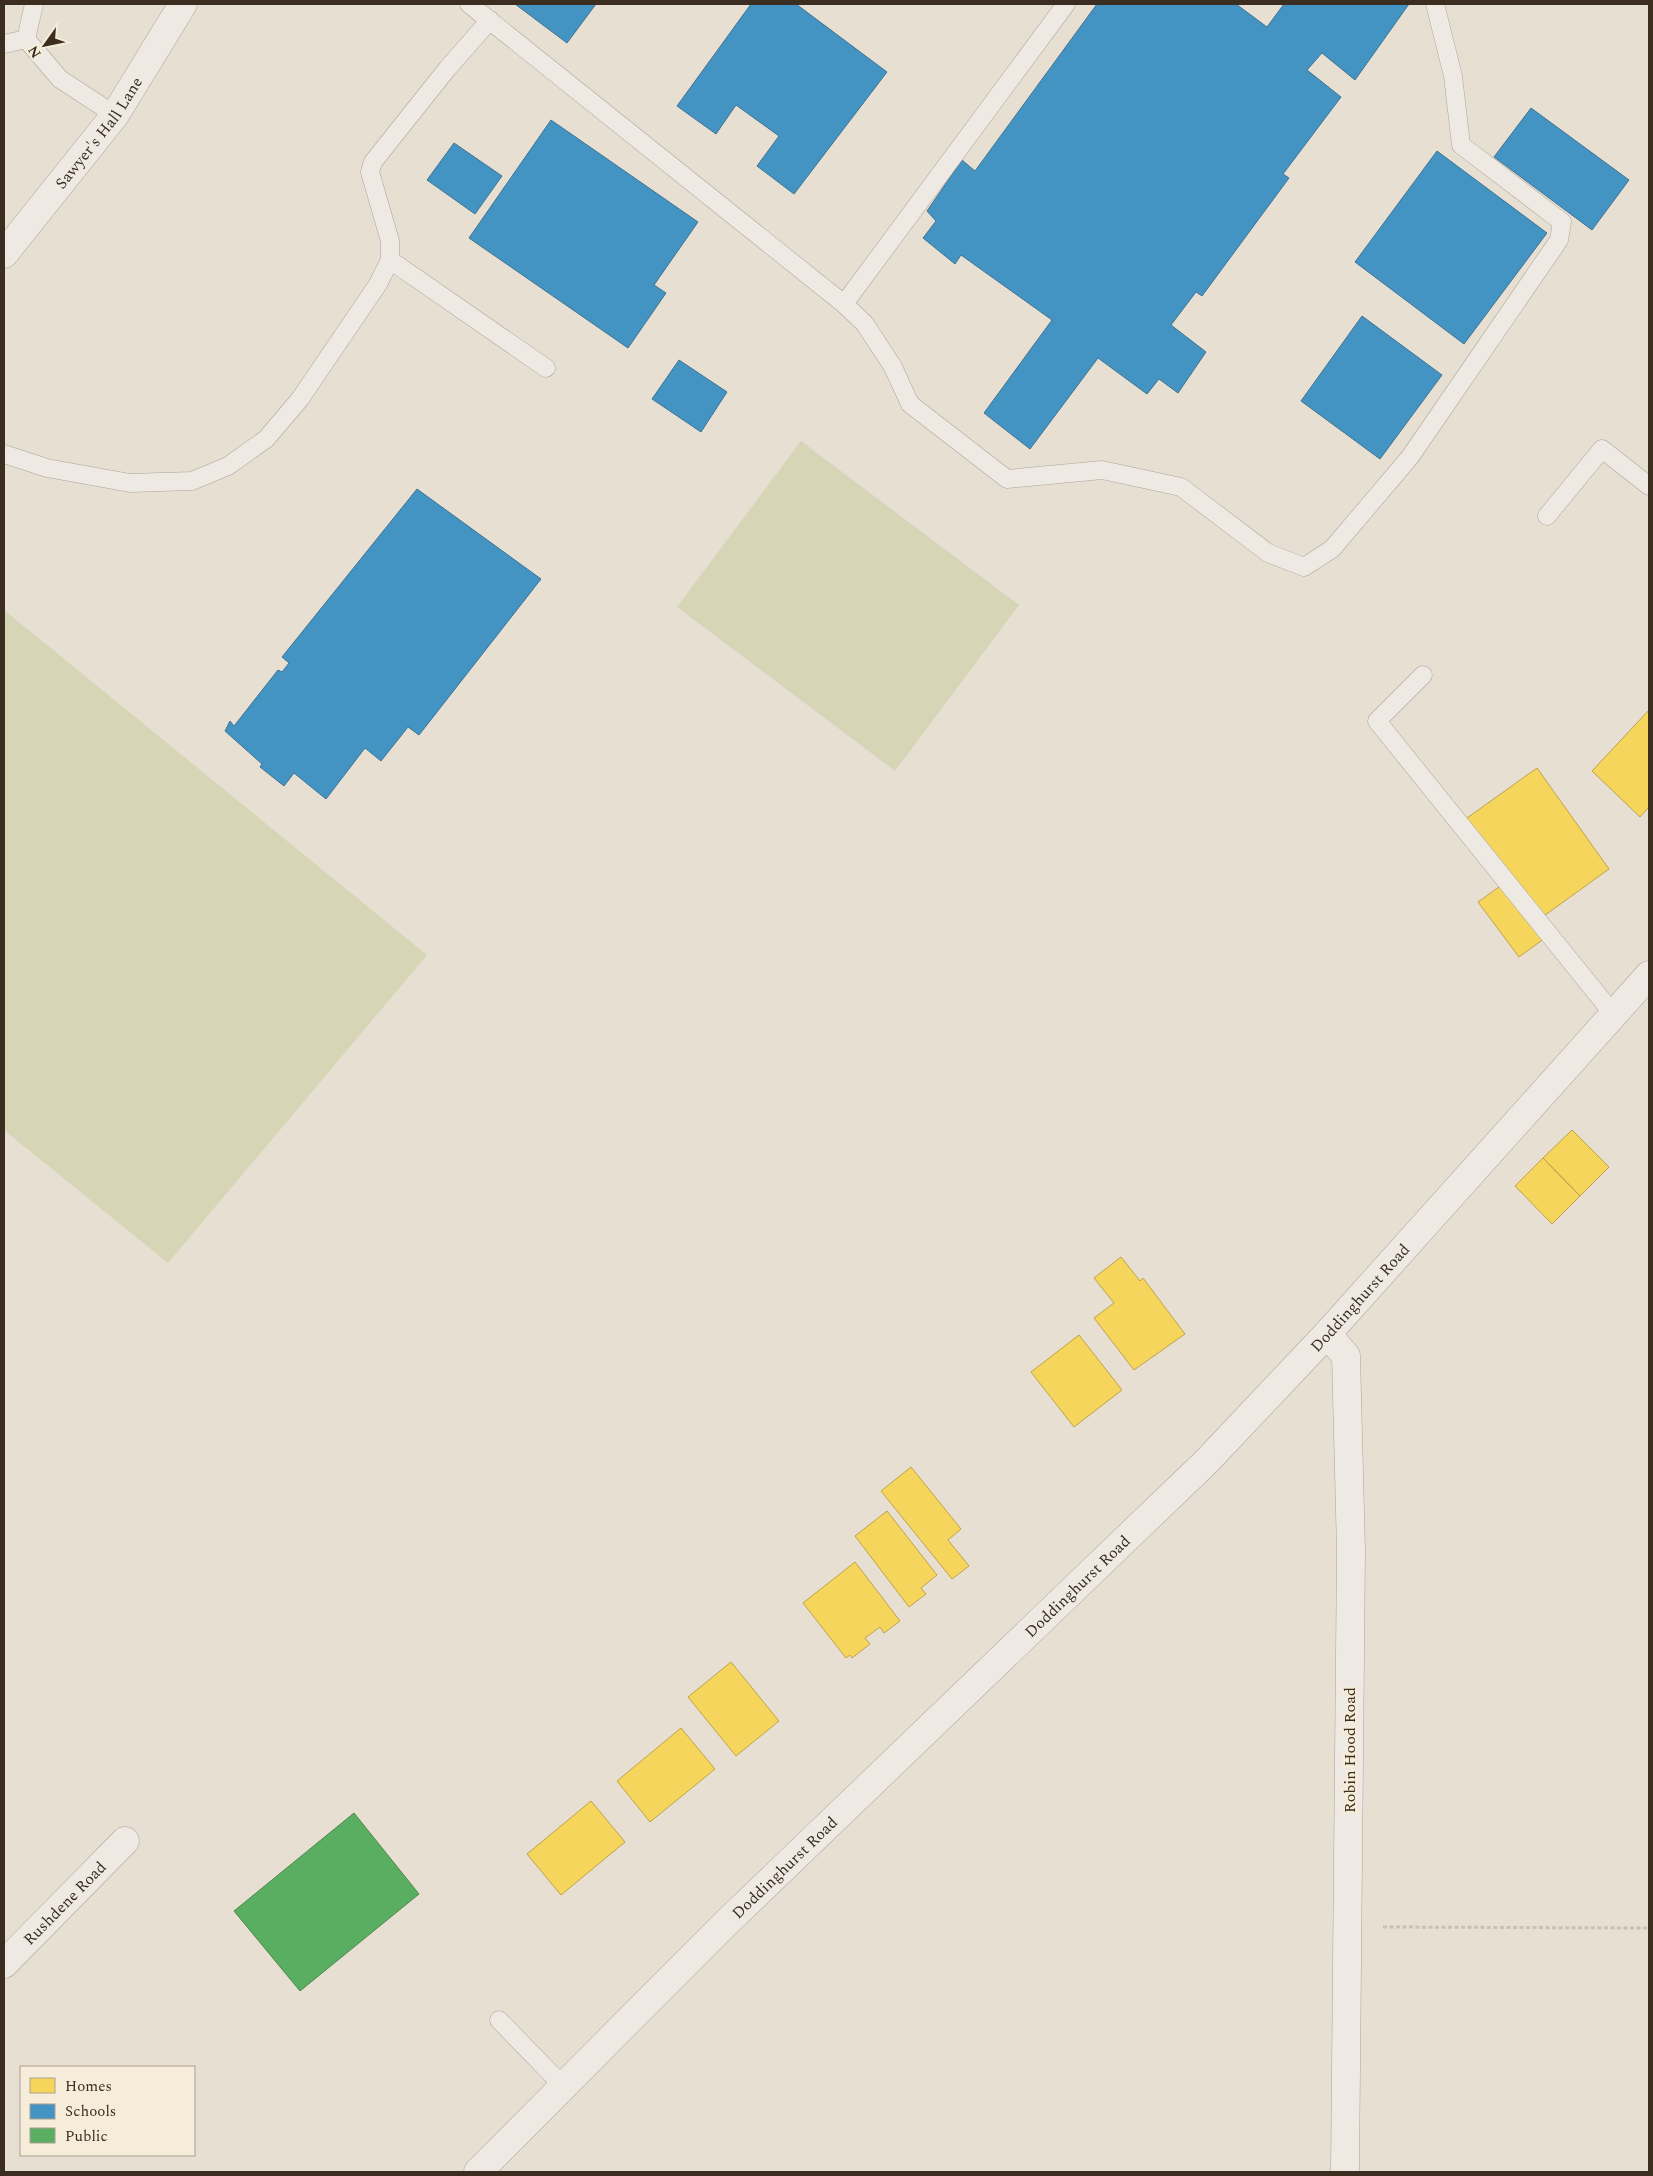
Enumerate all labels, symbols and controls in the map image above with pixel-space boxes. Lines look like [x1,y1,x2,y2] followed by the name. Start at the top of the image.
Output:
[20,20,70,70] north arrow
[23,41,46,62] text: N
[49,72,149,194] street label: Sawyer's Hall Lane
[1305,1238,1416,1358] street label: Doddinghurst Road
[1019,1530,1136,1644] street label: Doddinghurst Road
[1338,1687,1362,1813] street label: Robin Hood Road
[726,1811,843,1925] street label: Doddinghurst Road
[18,1856,112,1951] street label: Rushdene Road
[20,2066,195,2156] legend
[65,2075,112,2098] text: Homes
[65,2100,116,2123] text: Schools
[65,2125,108,2148] text: Public

